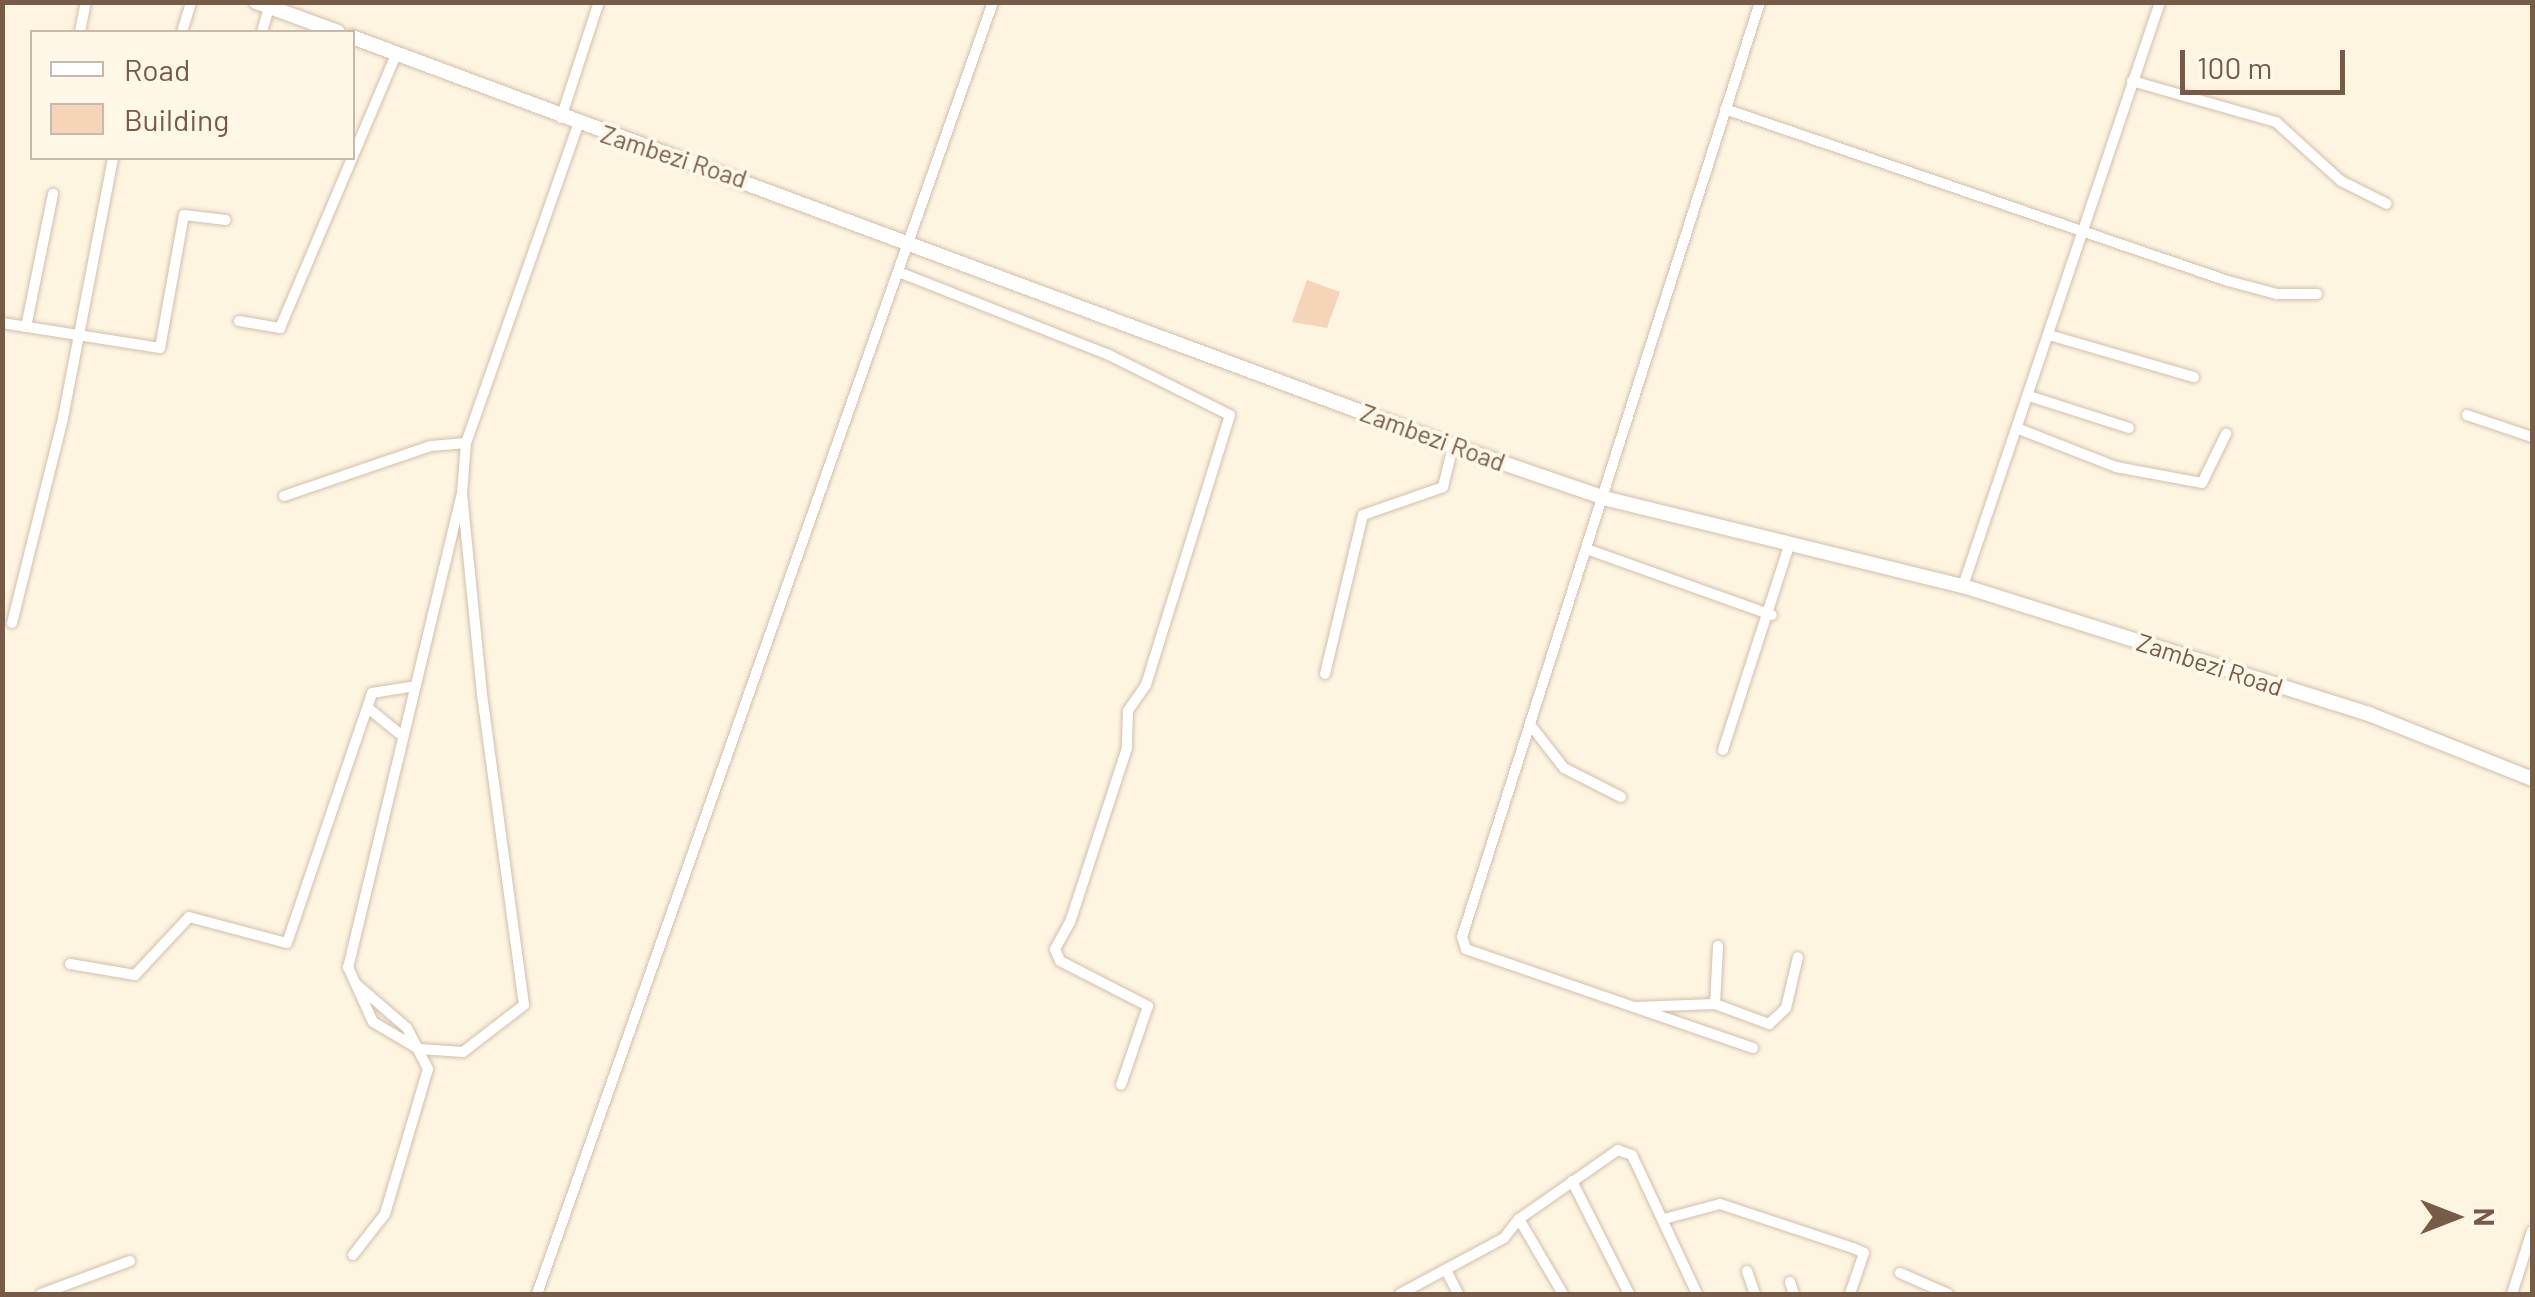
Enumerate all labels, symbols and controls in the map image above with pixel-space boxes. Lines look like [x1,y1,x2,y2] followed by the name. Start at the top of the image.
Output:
[30,30,355,160] legend
[2185,30,2350,92] scale bar
[2197,49,2272,85] text: 100 m
[124,51,190,87] text: Road
[124,101,229,137] text: Building
[597,118,751,194] street label: Zambezi Road
[1357,397,1509,477] street label: Zambezi Road
[2133,626,2287,702] street label: Zambezi Road
[2405,1167,2505,1267] north arrow
[2468,1208,2502,1226] text: N

